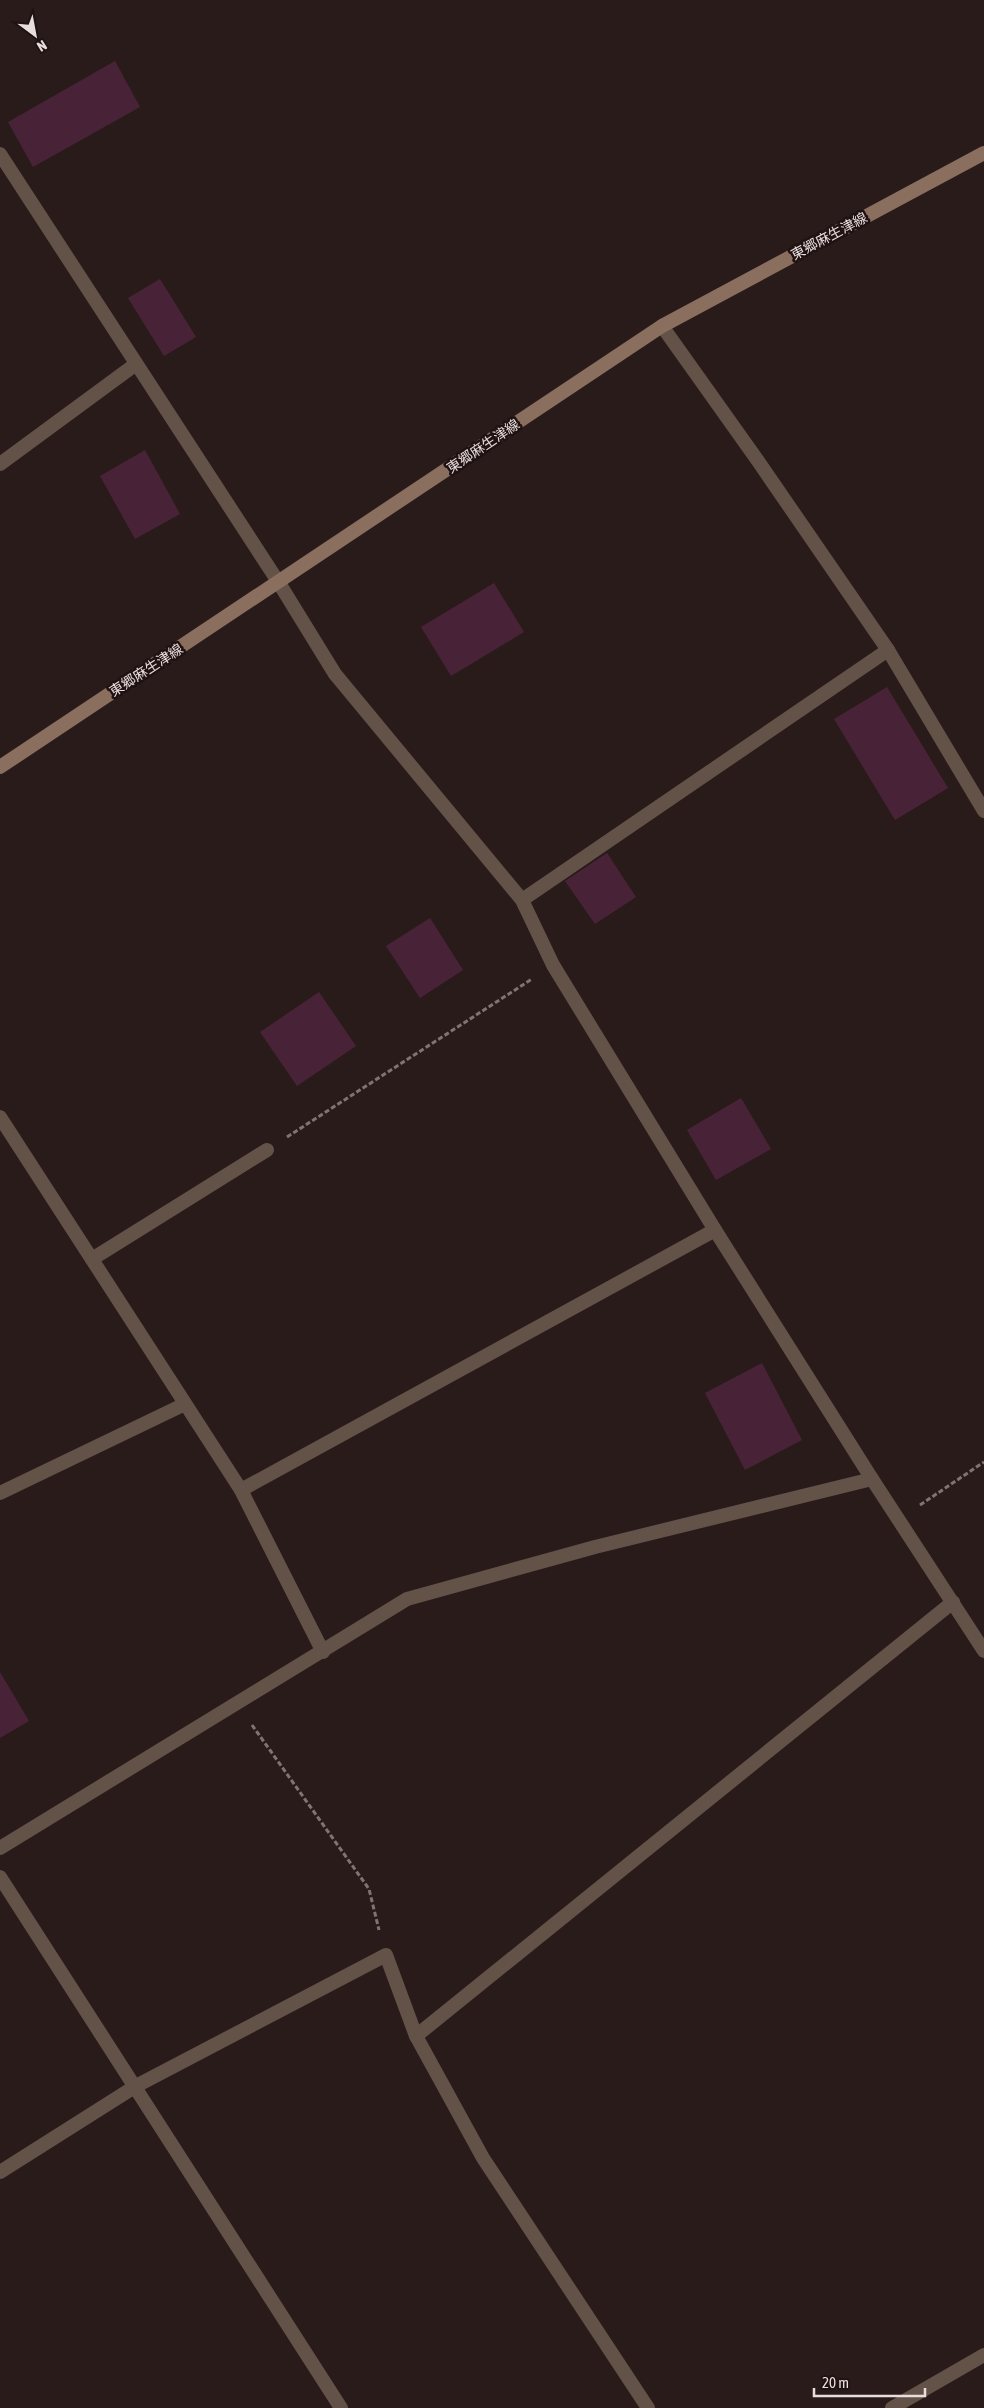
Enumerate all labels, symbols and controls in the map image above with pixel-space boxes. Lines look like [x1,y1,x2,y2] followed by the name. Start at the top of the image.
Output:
[10,10,60,60] north arrow
[34,37,50,55] text: N
[788,209,870,263] street label: 東郷麻生津線
[444,416,522,476] street label: 東郷麻生津線
[106,640,186,700] street label: 東郷麻生津線
[814,2366,925,2398] scale bar
[822,2374,849,2391] text: 20 m

